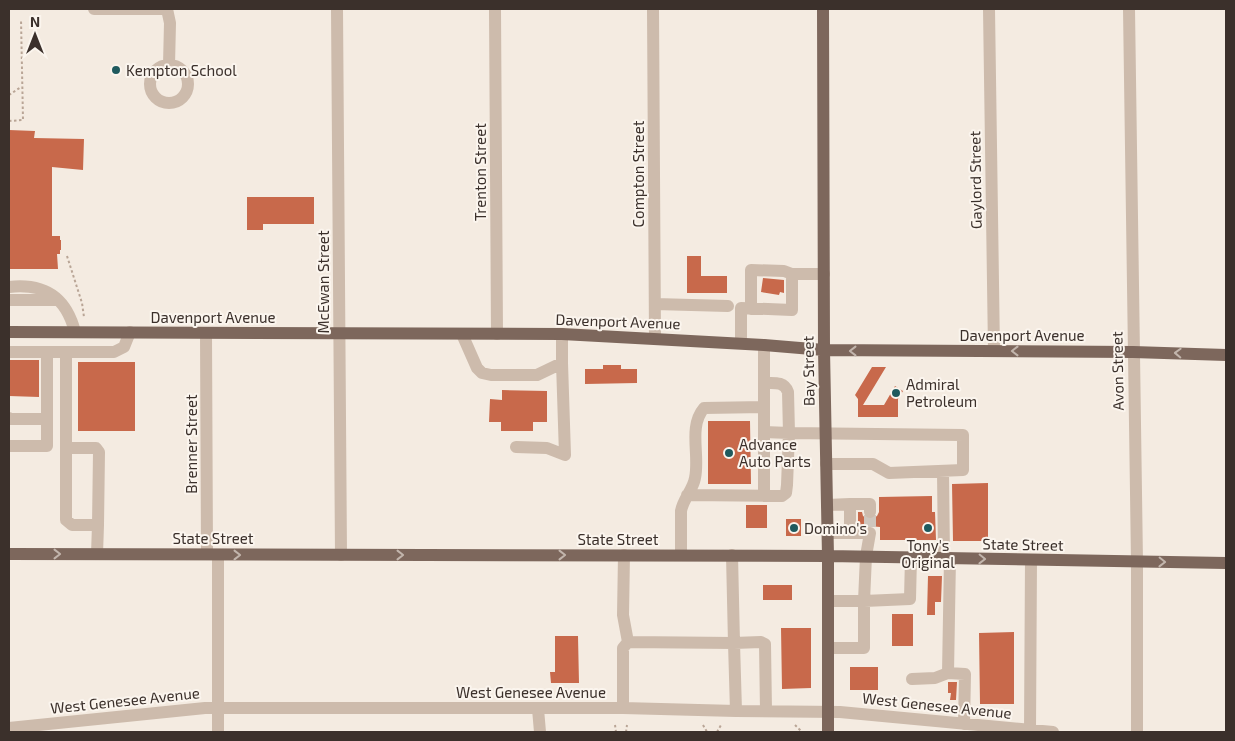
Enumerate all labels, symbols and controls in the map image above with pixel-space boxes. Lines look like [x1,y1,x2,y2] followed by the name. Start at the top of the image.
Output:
[10,10,60,60] north arrow
[30,13,40,30] text: N
[126,61,237,79] place label: Kempton School
[110,64,122,76] marker: Kempton School
[629,120,647,227] street label: Compton Street
[471,123,489,221] street label: Trenton Street
[965,131,985,229] street label: Gaylord Street
[314,230,332,334] street label: McEwan Street
[150,308,276,326] street label: Davenport Avenue
[555,310,681,332] street label: Davenport Avenue
[959,326,1085,344] street label: Davenport Avenue
[1107,331,1127,411] street label: Avon Street
[798,335,818,406] street label: Bay Street
[848,346,856,356] one-way arrow
[1011,346,1018,356] one-way arrow
[1173,348,1181,359] one-way arrow
[906,375,977,410] place label: Admiral Petroleum
[890,387,902,399] marker: Admiral Petroleum
[182,394,200,494] street label: Brenner Street
[739,435,811,470] place label: Advance Auto Parts
[723,447,735,459] marker: Advance Auto Parts
[804,519,867,537] place label: Domino's
[788,522,800,534] marker: Domino's
[922,522,934,534] marker: Tony's Original
[172,529,254,547] street label: State Street
[577,530,659,548] street label: State Street
[982,534,1064,554] street label: State Street
[901,536,955,571] place label: Tony's Original
[54,549,62,559] one-way arrow
[234,550,242,560] one-way arrow
[396,550,404,560] one-way arrow
[559,550,567,560] one-way arrow
[978,554,986,564] one-way arrow
[1158,557,1166,567] one-way arrow
[50,683,200,717] street label: West Genesee Avenue
[456,683,606,701] street label: West Genesee Avenue
[862,688,1012,722] street label: West Genesee Avenue

